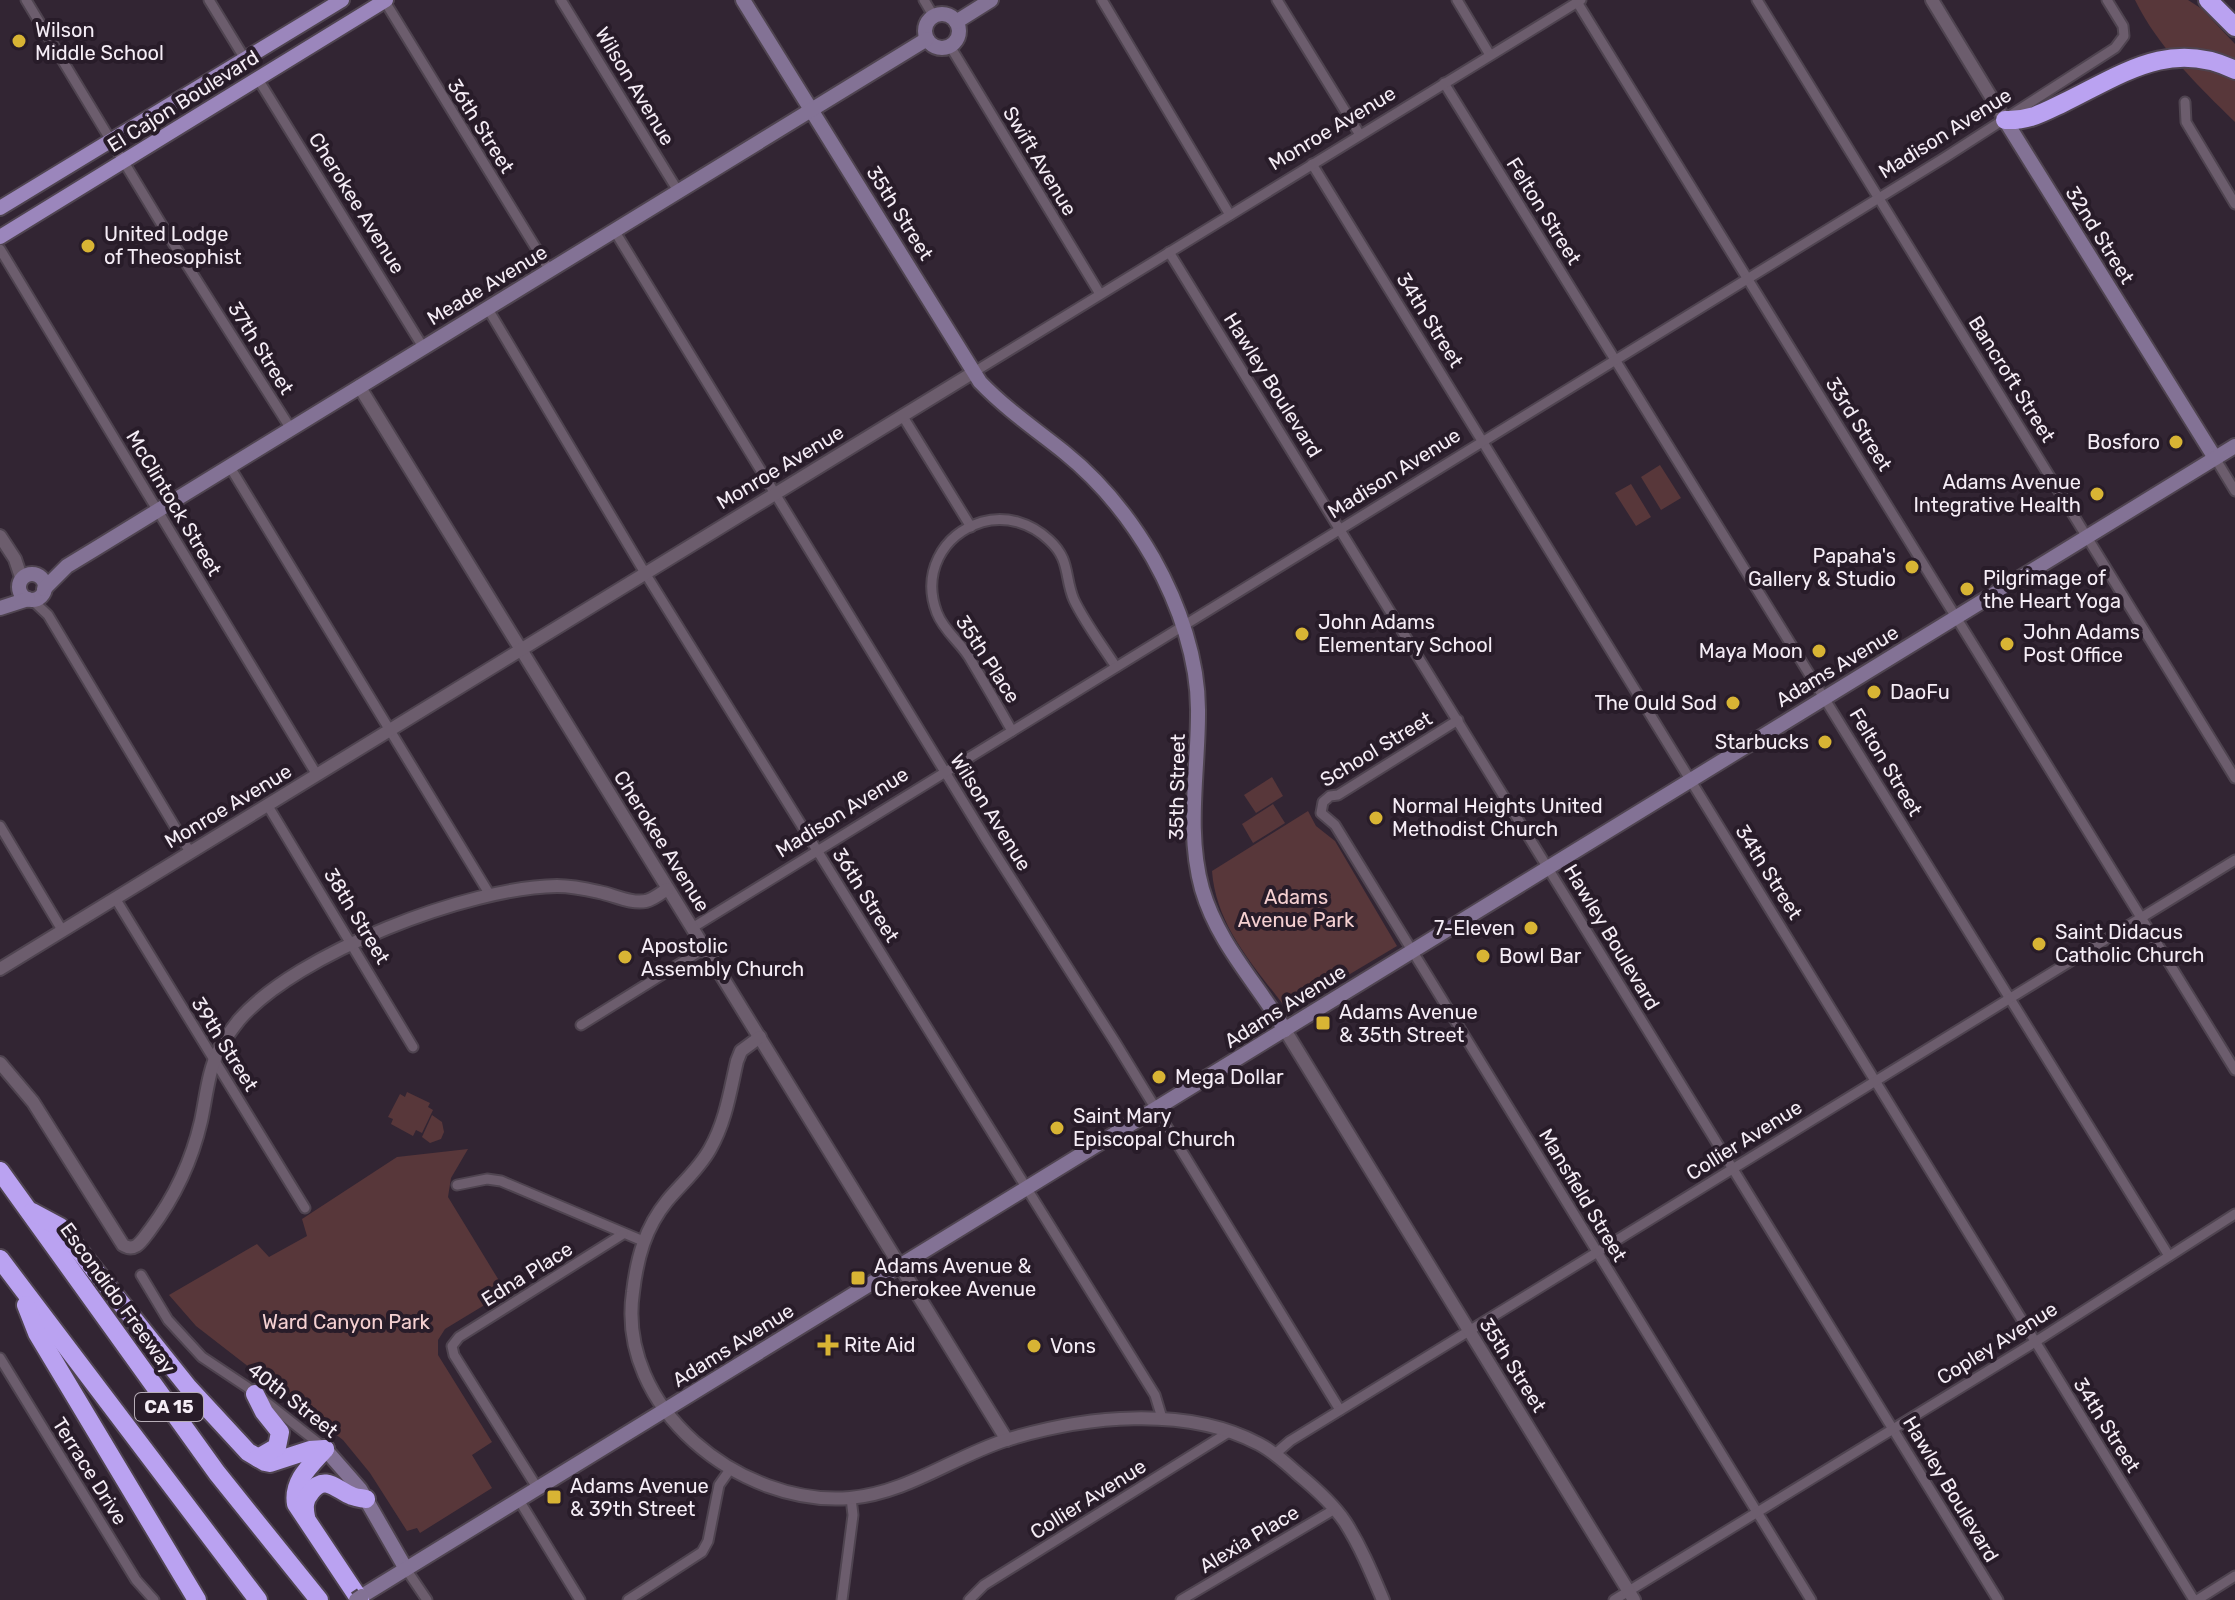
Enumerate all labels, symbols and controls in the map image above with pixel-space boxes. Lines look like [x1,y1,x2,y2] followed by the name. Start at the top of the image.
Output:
[35,18,164,65] place label: Wilson Middle School
[590,22,680,150] street label: Wilson Avenue
[10,32,28,50] marker: Wilson Middle School
[103,45,263,157] street label: El Cajon Boulevard
[443,74,520,178] street label: 36th Street
[1264,81,1400,175] street label: Monroe Avenue
[1874,83,2016,183] street label: Madison Avenue
[998,102,1082,220] street label: Swift Avenue
[304,128,410,278] street label: Cherokee Avenue
[1502,153,1587,269] street label: Felton Street
[862,161,939,265] street label: 35th Street
[2061,182,2140,288] street label: 32nd Street
[104,222,242,269] place label: United Lodge of Theosophist
[79,237,97,255] marker: United Lodge of Theosophist
[423,240,551,330] street label: Meade Avenue
[1391,268,1469,372] street label: 34th Street
[223,297,299,399] street label: 37th Street
[1219,308,1327,462] street label: Hawley Boulevard
[1964,311,2061,447] street label: Bancroft Street
[1821,373,1897,475] street label: 33rd Street
[712,420,848,514] street label: Monroe Avenue
[1323,423,1465,523] street label: Madison Avenue
[121,426,227,580] street label: McClintock Street
[2087,430,2160,454] place label: Bosforo
[2167,433,2185,451] marker: Bosforo
[1913,470,2081,517] place label: Adams Avenue Integrative Health
[2088,485,2106,503] marker: Adams Avenue Integrative Health
[1748,544,1896,591] place label: Papaha's Gallery & Studio
[1903,558,1921,576] marker: Papaha's Gallery & Studio
[1983,566,2121,613] place label: Pilgrimage of the Heart Yoga
[1958,580,1976,598] marker: Pilgrimage of the Heart Yoga
[1318,610,1493,657] place label: John Adams Elementary School
[951,611,1025,707] street label: 35th Place
[1771,620,1903,712] street label: Adams Avenue
[2023,620,2140,667] place label: John Adams Post Office
[1293,625,1311,643] marker: John Adams Elementary School
[1998,635,2016,653] marker: John Adams Post Office
[1699,639,1803,663] place label: Maya Moon
[1810,642,1828,660] marker: Maya Moon
[1890,680,1950,704] place label: DaoFu
[1865,683,1883,701] marker: DaoFu
[1594,691,1717,715] place label: The Ould Sod
[1724,694,1742,712] marker: The Ould Sod
[1844,704,1928,820] street label: Felton Street
[1316,706,1436,792] street label: School Street
[1715,730,1809,754] place label: Starbucks
[1164,733,1190,841] street label: 35th Street
[1816,733,1834,751] marker: Starbucks
[945,749,1037,875] street label: Wilson Avenue
[160,759,296,853] street label: Monroe Avenue
[771,762,913,862] street label: Madison Avenue
[609,766,715,916] street label: Cherokee Avenue
[1392,794,1603,841] place label: Normal Heights United Methodist Church
[1367,809,1385,827] marker: Normal Heights United Methodist Church
[1730,820,1808,924] street label: 34th Street
[828,843,905,947] street label: 36th Street
[1559,860,1665,1014] street label: Hawley Boulevard
[319,864,395,968] street label: 38th Street
[1238,885,1355,932] park label: Adams Avenue Park
[1434,916,1515,940] place label: 7-Eleven
[1522,919,1540,937] marker: 7-Eleven
[2055,920,2205,967] place label: Saint Didacus Catholic Church
[641,934,804,981] place label: Apostolic Assembly Church
[2030,935,2048,953] marker: Saint Didacus Catholic Church
[1499,944,1582,968] place label: Bowl Bar
[1474,947,1492,965] marker: Bowl Bar
[616,948,634,966] marker: Apostolic Assembly Church
[1220,959,1350,1053] street label: Adams Avenue
[187,992,264,1096] street label: 39th Street
[1339,1000,1478,1047] place label: Adams Avenue & 35th Street
[1314,1014,1332,1032] marker: Adams Avenue & 35th Street
[1175,1065,1284,1089] place label: Mega Dollar
[1150,1068,1168,1086] marker: Mega Dollar
[1682,1095,1806,1185] street label: Collier Avenue
[1073,1104,1236,1151] place label: Saint Mary Episcopal Church
[1048,1119,1066,1137] marker: Saint Mary Episcopal Church
[1534,1124,1632,1266] street label: Mansfield Street
[55,1218,181,1378] street label: Escondido Freeway
[477,1237,577,1311] street label: Edna Place
[874,1254,1036,1301] place label: Adams Avenue & Cherokee Avenue
[849,1269,867,1287] marker: Adams Avenue & Cherokee Avenue
[1932,1296,2062,1390] street label: Copley Avenue
[668,1298,798,1392] street label: Adams Avenue
[262,1310,431,1334] park label: Ward Canyon Park
[1475,1313,1552,1417] street label: 35th Street
[844,1333,915,1357] place label: Rite Aid
[1050,1334,1096,1358] place label: Vons
[819,1336,837,1354] marker: Rite Aid
[1025,1337,1043,1355] marker: Vons
[243,1357,343,1443] street label: 40th Street
[2068,1373,2146,1477] street label: 34th Street
[135,1393,203,1421] road number: CA 15
[1898,1412,2004,1566] street label: Hawley Boulevard
[47,1413,133,1529] street label: Terrace Drive
[1026,1454,1150,1544] street label: Collier Avenue
[570,1474,709,1521] place label: Adams Avenue & 39th Street
[545,1488,563,1506] marker: Adams Avenue & 39th Street
[1195,1500,1303,1578] street label: Alexia Place

